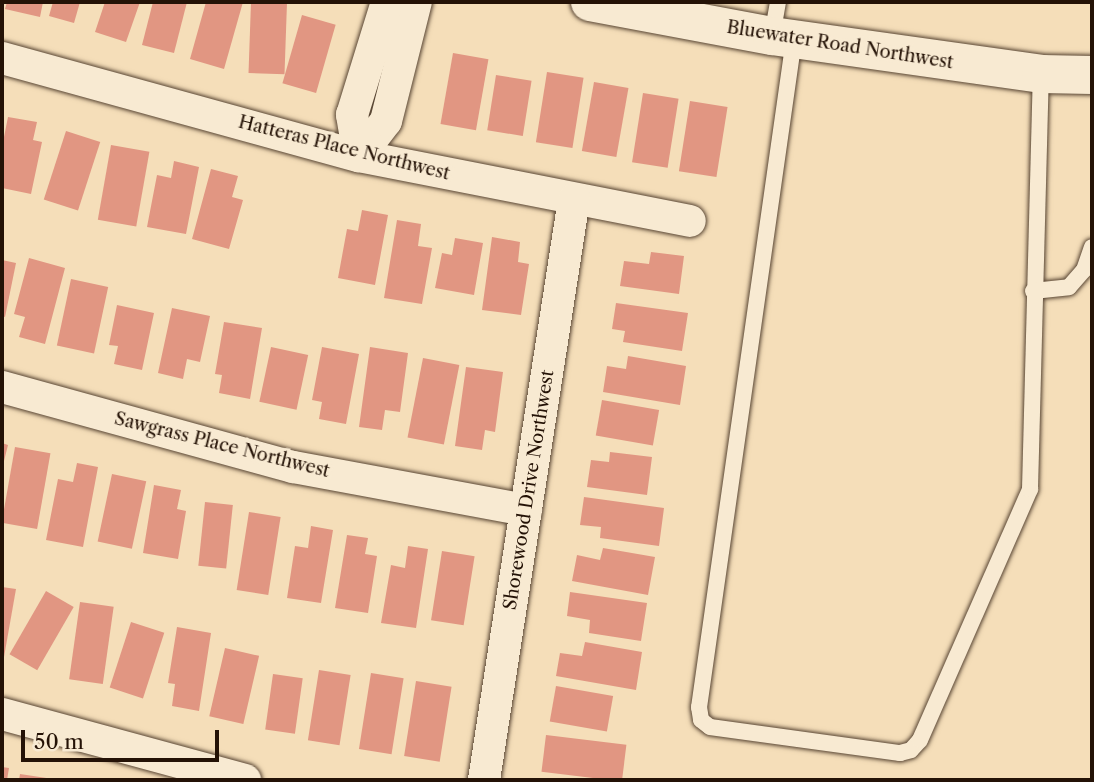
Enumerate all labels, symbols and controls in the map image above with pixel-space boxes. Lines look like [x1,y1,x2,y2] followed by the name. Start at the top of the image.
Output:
[725,16,955,74] street label: Bluewater Road Northwest
[236,111,452,185] street label: Hatteras Place Northwest
[499,368,559,612] street label: Shorewood Drive Northwest
[112,408,332,482] street label: Sawgrass Place Northwest
[24,716,222,760] scale bar
[34,729,84,754] text: 50 m

